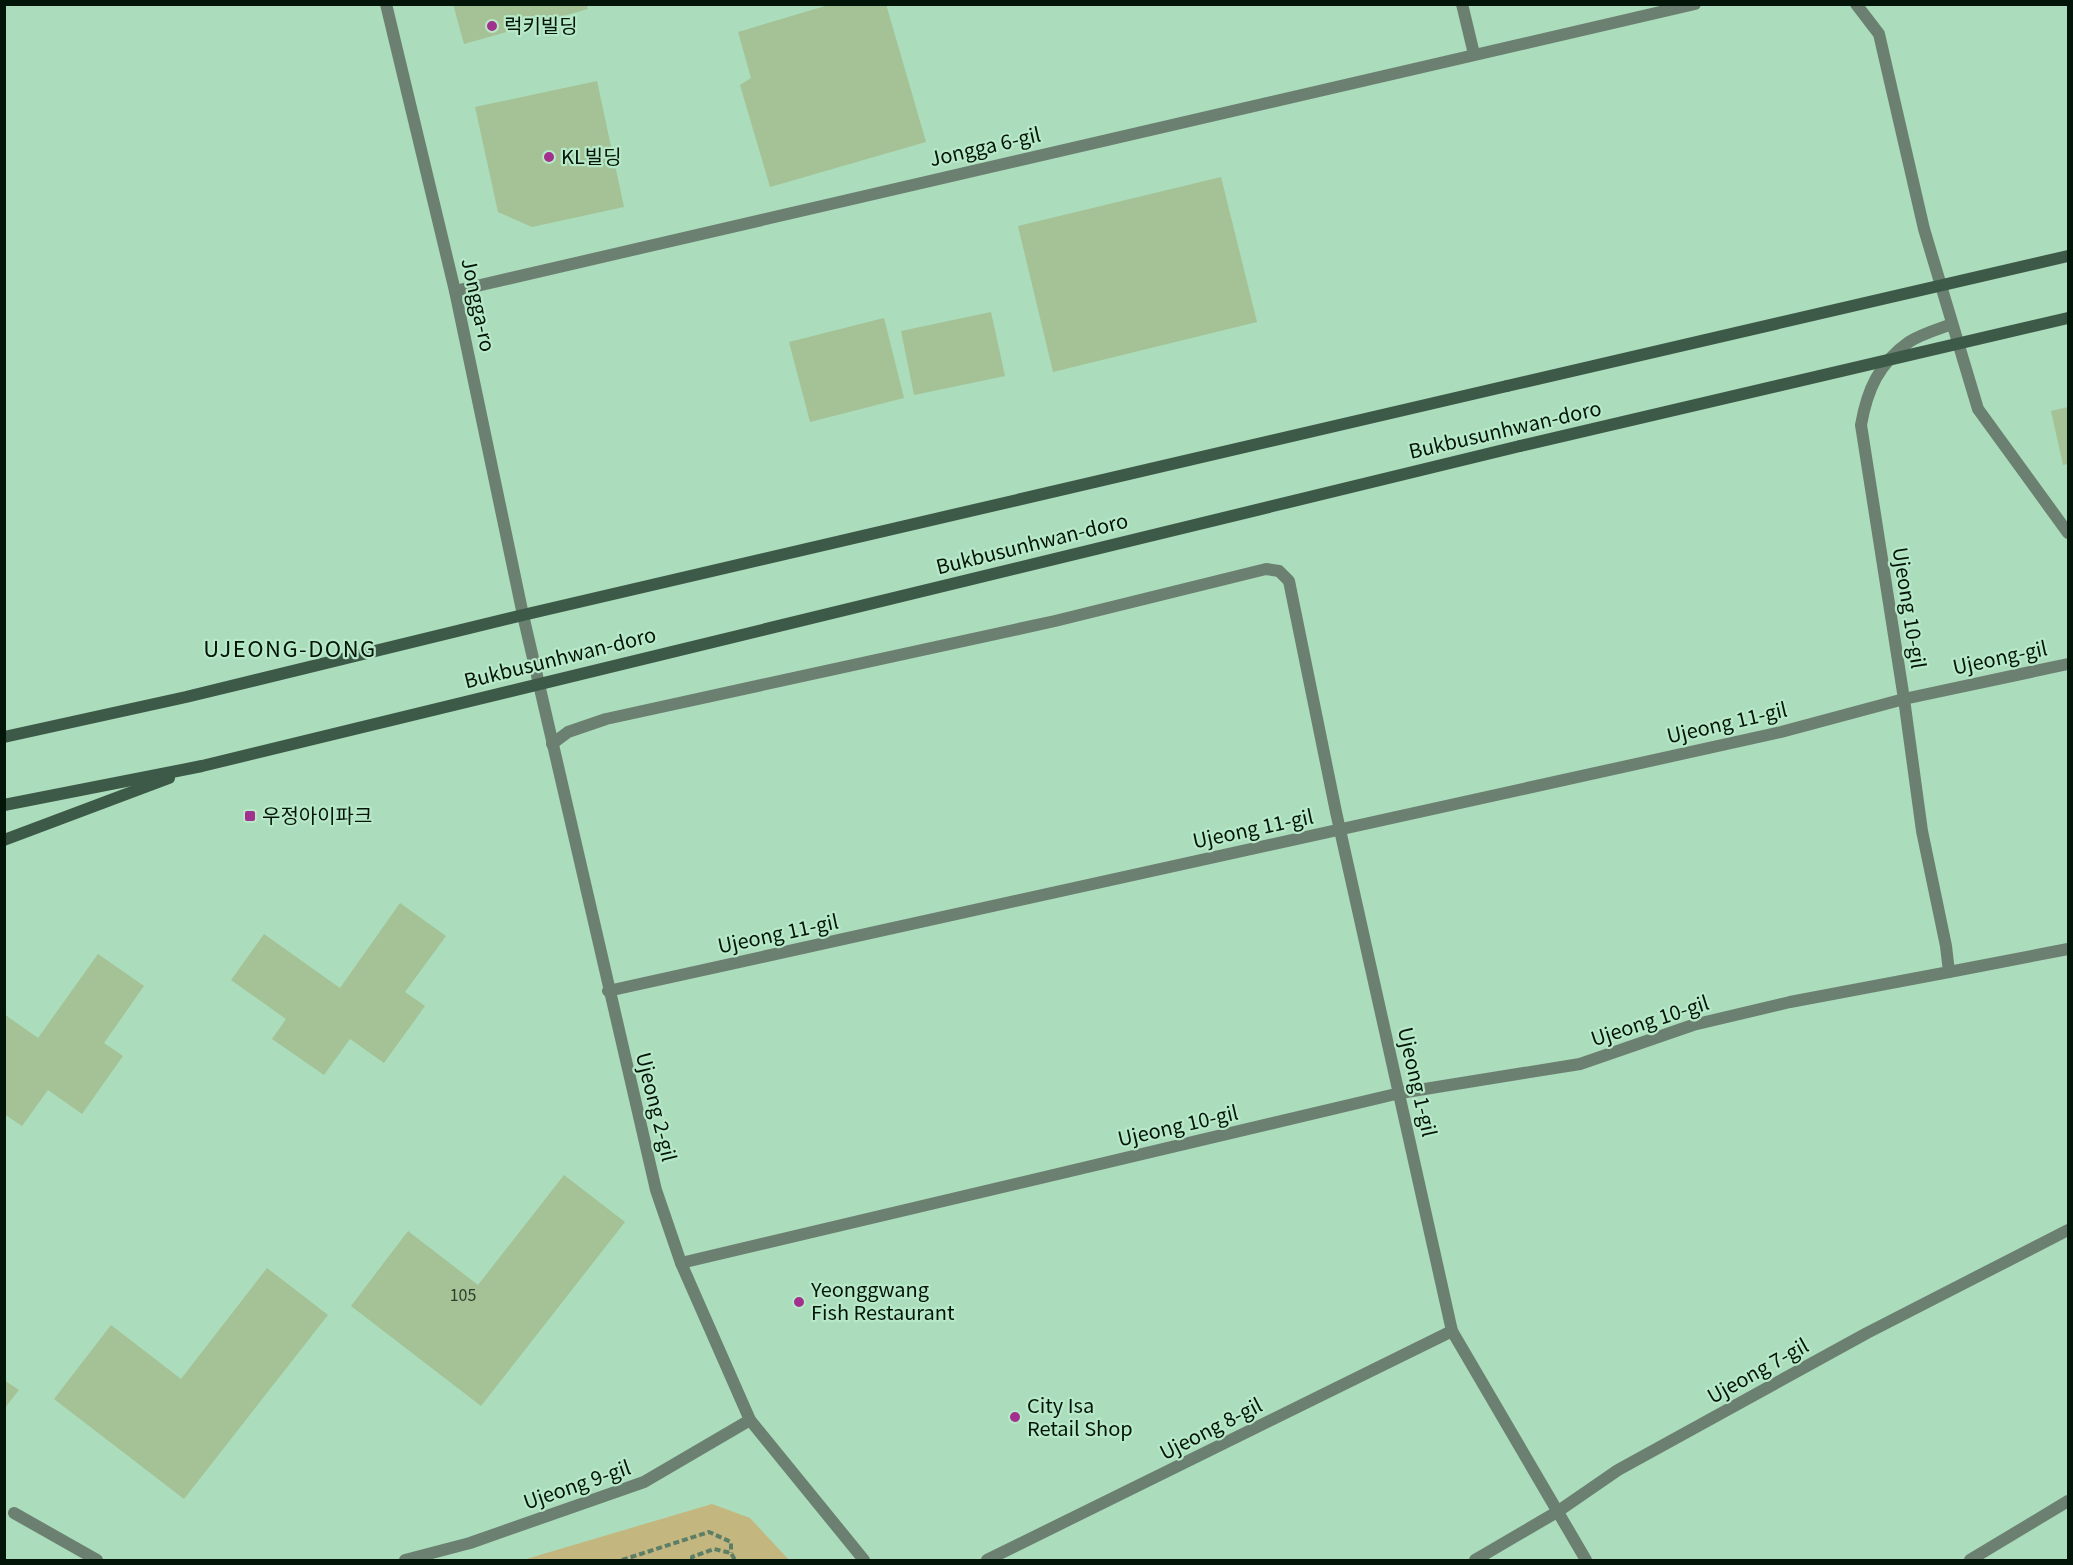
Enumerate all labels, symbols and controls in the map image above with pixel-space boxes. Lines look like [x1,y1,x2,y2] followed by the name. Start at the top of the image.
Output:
[504,10,578,39] place label: 럭키빌딩
[485,19,499,33] marker: 럭키빌딩
[926,119,1043,172] street label: Jongga 6-gil
[561,141,622,170] place label: KL빌딩
[542,150,556,164] marker: KL빌딩
[455,255,504,354] street label: Jongga-ro
[1405,392,1604,465] street label: Bukbusunhwan-doro
[933,505,1131,580] street label: Bukbusunhwan-doro
[1887,545,1934,671] street label: Ujeong 10-gil
[461,619,659,694] street label: Bukbusunhwan-doro
[203,631,377,663] district label: UJEONG-DONG
[1950,632,2050,681] street label: Ujeong-gil
[1664,694,1790,749] street label: Ujeong 11-gil
[262,800,372,829] place label: 우정아이파크
[1190,801,1316,854] street label: Ujeong 11-gil
[243,809,257,823] marker: 우정아이파크
[715,906,841,959] street label: Ujeong 11-gil
[1587,987,1712,1052] street label: Ujeong 10-gil
[1392,1024,1445,1139] street label: Ujeong 1-gil
[630,1049,685,1164] street label: Ujeong 2-gil
[1115,1097,1241,1152] street label: Ujeong 10-gil
[810,1274,955,1326] place label: Yeonggwang Fish Restaurant
[450,1282,476,1306] house number: 105
[792,1295,806,1309] marker: Yeonggwang Fish Restaurant
[1701,1330,1813,1409] street label: Ujeong 7-gil
[1154,1389,1267,1466] street label: Ujeong 8-gil
[1027,1390,1133,1442] place label: City Isa Retail Shop
[1008,1410,1022,1424] marker: City Isa Retail Shop
[519,1452,634,1515] street label: Ujeong 9-gil

